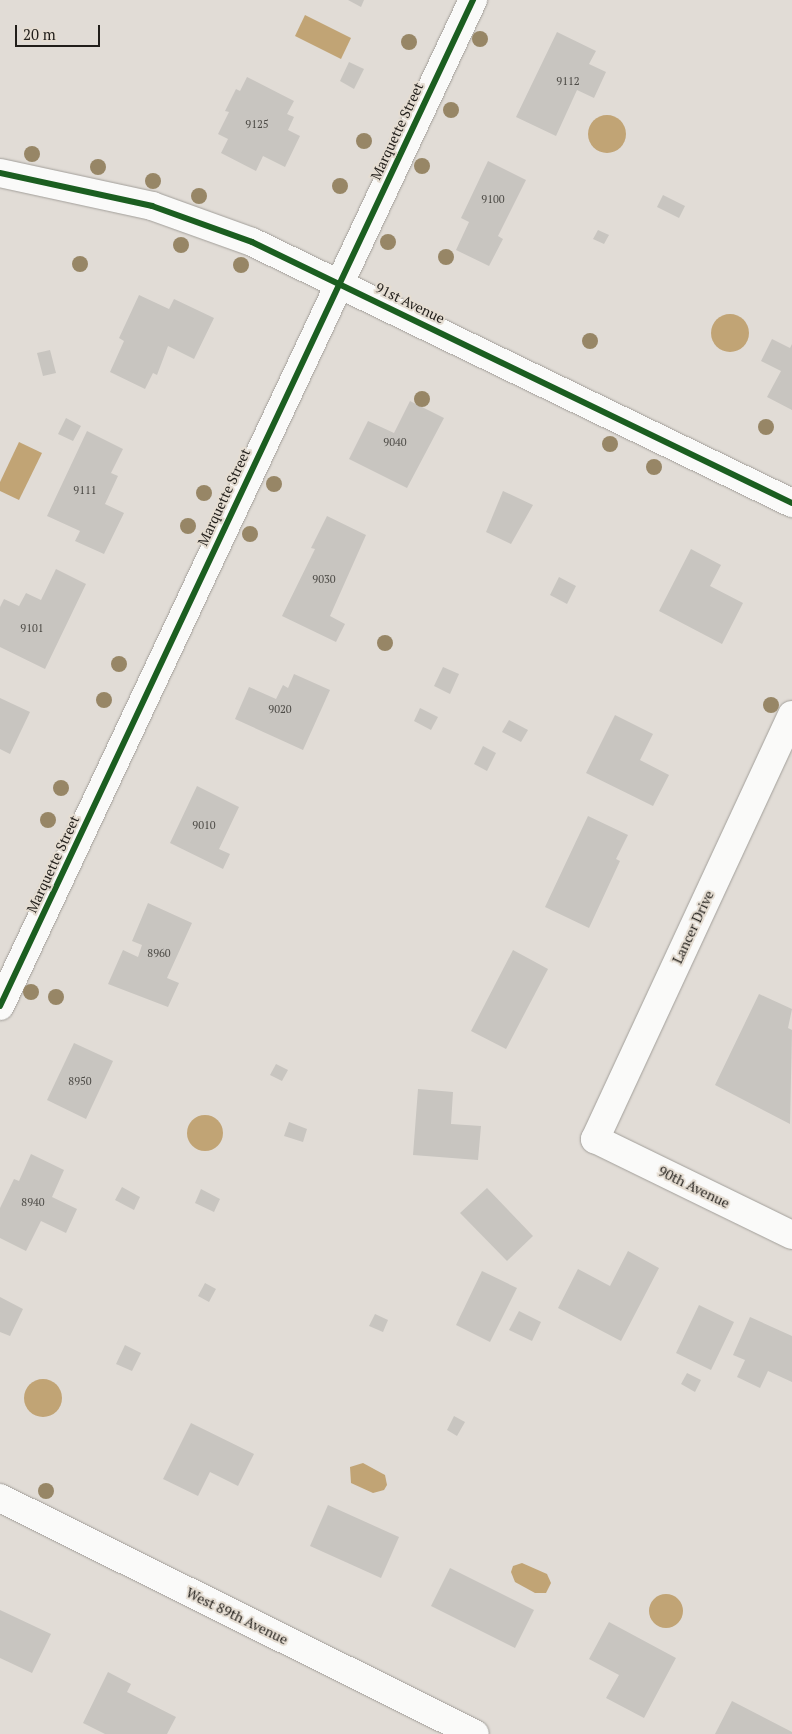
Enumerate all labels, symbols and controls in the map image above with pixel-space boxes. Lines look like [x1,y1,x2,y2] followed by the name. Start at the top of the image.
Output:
[18,15,102,47] scale bar
[23,24,56,44] text: 20 m
[556,74,580,88] house number: 9112
[367,80,427,182] street label: Marquette Street
[245,117,269,131] house number: 9125
[481,192,505,206] house number: 9100
[372,279,448,327] street label: 91st Avenue
[383,435,407,449] house number: 9040
[194,446,254,548] street label: Marquette Street
[73,483,97,497] house number: 9111
[312,572,336,586] house number: 9030
[20,621,44,635] house number: 9101
[268,702,292,716] house number: 9020
[23,813,83,915] street label: Marquette Street
[192,818,216,832] house number: 9010
[669,888,717,966] street label: Lancer Drive
[147,946,171,960] house number: 8960
[68,1074,92,1088] house number: 8950
[655,1162,733,1212] street label: 90th Avenue
[21,1195,45,1209] house number: 8940
[183,1584,291,1648] street label: West 89th Avenue

